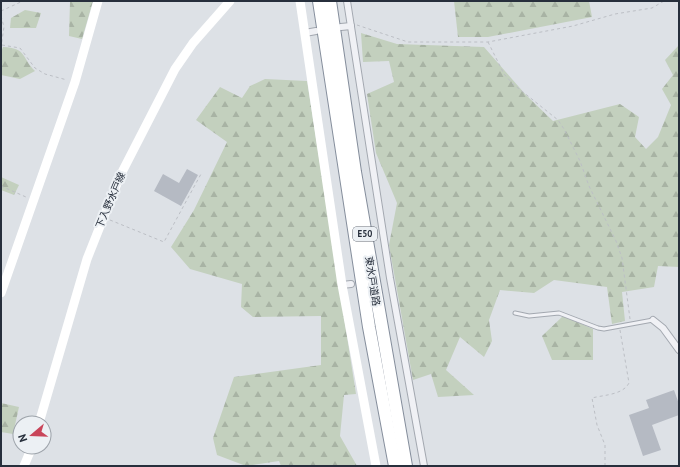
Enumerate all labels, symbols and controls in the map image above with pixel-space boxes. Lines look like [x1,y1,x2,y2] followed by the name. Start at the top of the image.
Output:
[93,170,128,230] street label: 下入野水戸線
[353,227,377,241] road number: E50
[362,255,383,307] street label: 東水戸道路
[12,415,52,455] north arrow
[15,433,30,444] text: N

